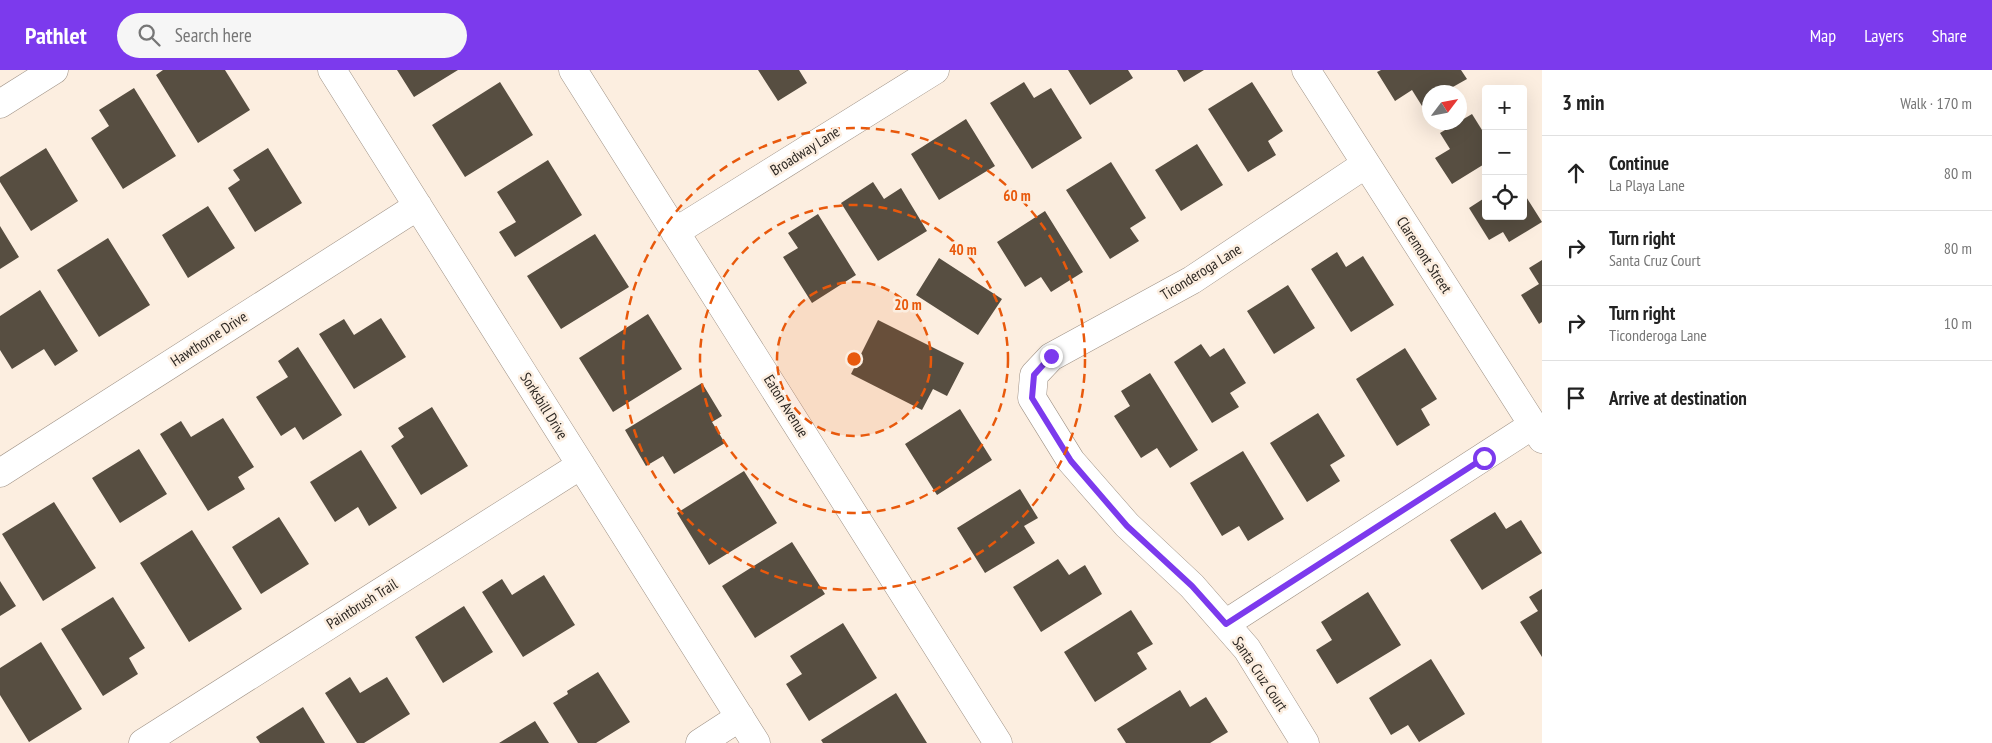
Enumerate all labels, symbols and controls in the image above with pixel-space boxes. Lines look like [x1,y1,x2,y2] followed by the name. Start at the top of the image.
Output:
[117,13,467,58] search box
[25,20,87,51] text: Pathlet
[135,21,163,49] icon: search
[175,23,252,47] text: Search here
[1810,24,1836,47] text: Map
[1864,24,1904,47] text: Layers
[1932,24,1967,47] text: Share
[1422,85,1467,130] north arrow
[1482,85,1527,220] map controls
[1482,85,1527,130] button: +
[1562,89,1604,116] text: 3 min
[1900,93,1972,113] text: Walk · 170 m
[767,122,843,179] street label: Broadway Lane
[1482,130,1527,175] button: −
[1609,151,1669,175] text: Continue
[1562,159,1590,187] icon: ahead
[1944,163,1972,183] text: 80 m
[1482,175,1527,220] button: locate
[1609,175,1685,195] text: La Playa Lane
[1003,186,1031,205] text: 60 m
[1393,213,1456,297] street label: Claremont Street
[1609,226,1675,250] text: Turn right
[1562,234,1590,262] icon: right
[1944,238,1972,258] text: 80 m
[1157,239,1245,304] street label: Ticonderoga Lane
[949,240,977,259] text: 40 m
[1609,250,1701,270] text: Santa Cruz Court
[894,295,922,314] text: 20 m
[1609,301,1675,325] text: Turn right
[167,307,251,370] street label: Hawthorne Drive
[1562,309,1590,337] icon: right
[1944,313,1972,333] text: 10 m
[1609,325,1707,345] text: Ticonderoga Lane
[1040,345,1063,368] route end
[845,350,863,368] centre of rings
[516,369,572,443] street label: Sorksbill Drive
[760,371,813,441] street label: Eaton Avenue
[1562,384,1590,412] icon: arrive
[1609,386,1747,410] text: Arrive at destination
[1473,447,1496,470] route start
[323,574,401,633] street label: Paintbrush Trail
[1229,633,1292,715] street label: Santa Cruz Court

